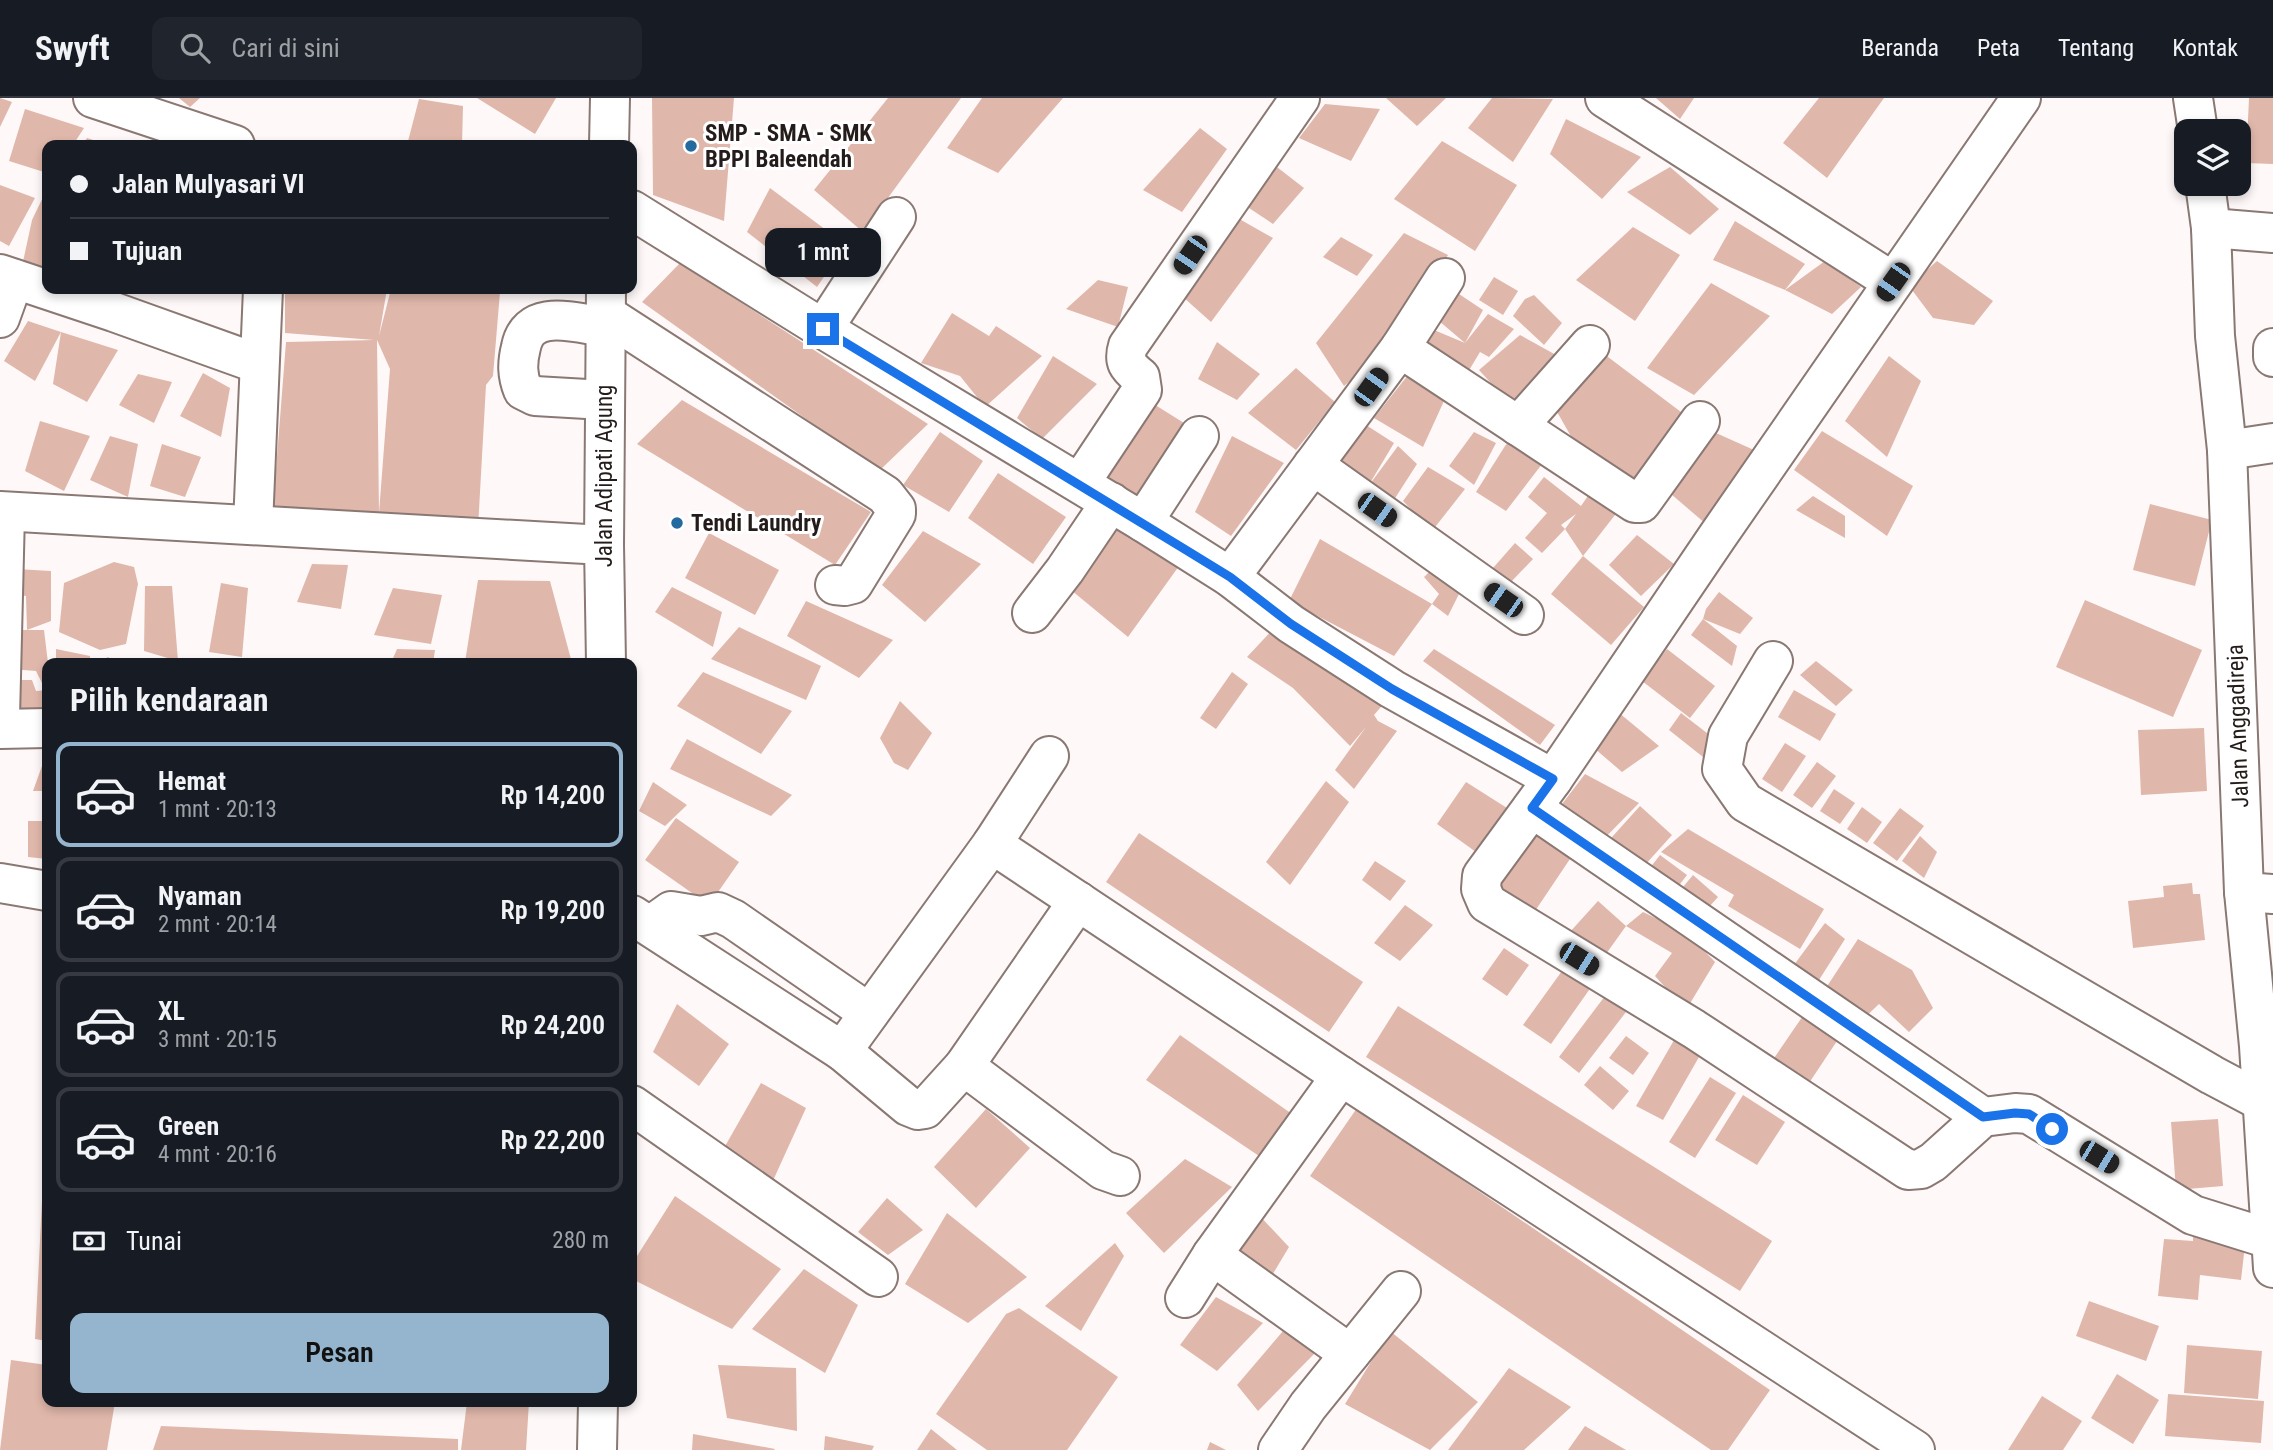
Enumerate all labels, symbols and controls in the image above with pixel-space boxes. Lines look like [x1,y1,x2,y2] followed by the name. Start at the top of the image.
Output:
[152,17,642,80] search box
[35,29,110,68] text: Swyft
[176,29,214,67] icon: search
[232,33,340,63] text: Cari di sini
[1861,34,1939,62] text: Beranda
[1977,34,2020,62] text: Peta
[2058,34,2134,62] text: Tentang
[2172,34,2238,62] text: Kontak
[2174,119,2251,196] map controls
[2174,119,2251,196] button: layers
[705,120,872,173] place label: SMP - SMA - SMK BPPI Baleendah
[683,138,699,154] marker: SMP - SMA - SMK BPPI Baleendah
[112,169,305,199] text: Jalan Mulyasari VI
[765,228,881,276] callout: 1 mnt
[1170,232,1211,278] car
[112,236,182,266] text: Tujuan
[797,239,849,266] text: 1 mnt
[1873,259,1914,305] car
[807,313,839,345] route end
[1351,364,1392,410] car
[591,385,618,567] street label: Jalan Adipati Agung
[1354,489,1401,531] car
[691,510,822,537] place label: Tendi Laundry
[669,515,685,531] marker: Tendi Laundry
[1480,579,1527,621] car
[2222,644,2254,808] street label: Jalan Anggadireja
[70,681,269,719] text: Pilih kendaraan
[74,763,137,826] icon: car
[158,766,226,796] text: Hemat
[500,780,605,810] text: Rp 14,200
[158,796,277,823] text: 1 mnt · 20:13
[74,878,137,941] icon: car
[158,881,242,911] text: Nyaman
[500,895,605,925] text: Rp 19,200
[158,911,277,938] text: 2 mnt · 20:14
[1556,939,1603,979] car
[74,993,137,1056] icon: car
[158,996,185,1026] text: XL
[500,1010,605,1040] text: Rp 24,200
[158,1026,277,1053] text: 3 mnt · 20:15
[74,1108,137,1171] icon: car
[158,1111,219,1141] text: Green
[2036,1113,2068,1145] route start
[500,1125,605,1155] text: Rp 22,200
[2076,1137,2123,1177] car
[158,1141,277,1168] text: 4 mnt · 20:16
[70,1222,108,1260] icon: cash
[126,1226,182,1256] text: Tunai
[552,1227,609,1254] text: 280 m
[70,1313,609,1393] button: Pesan

